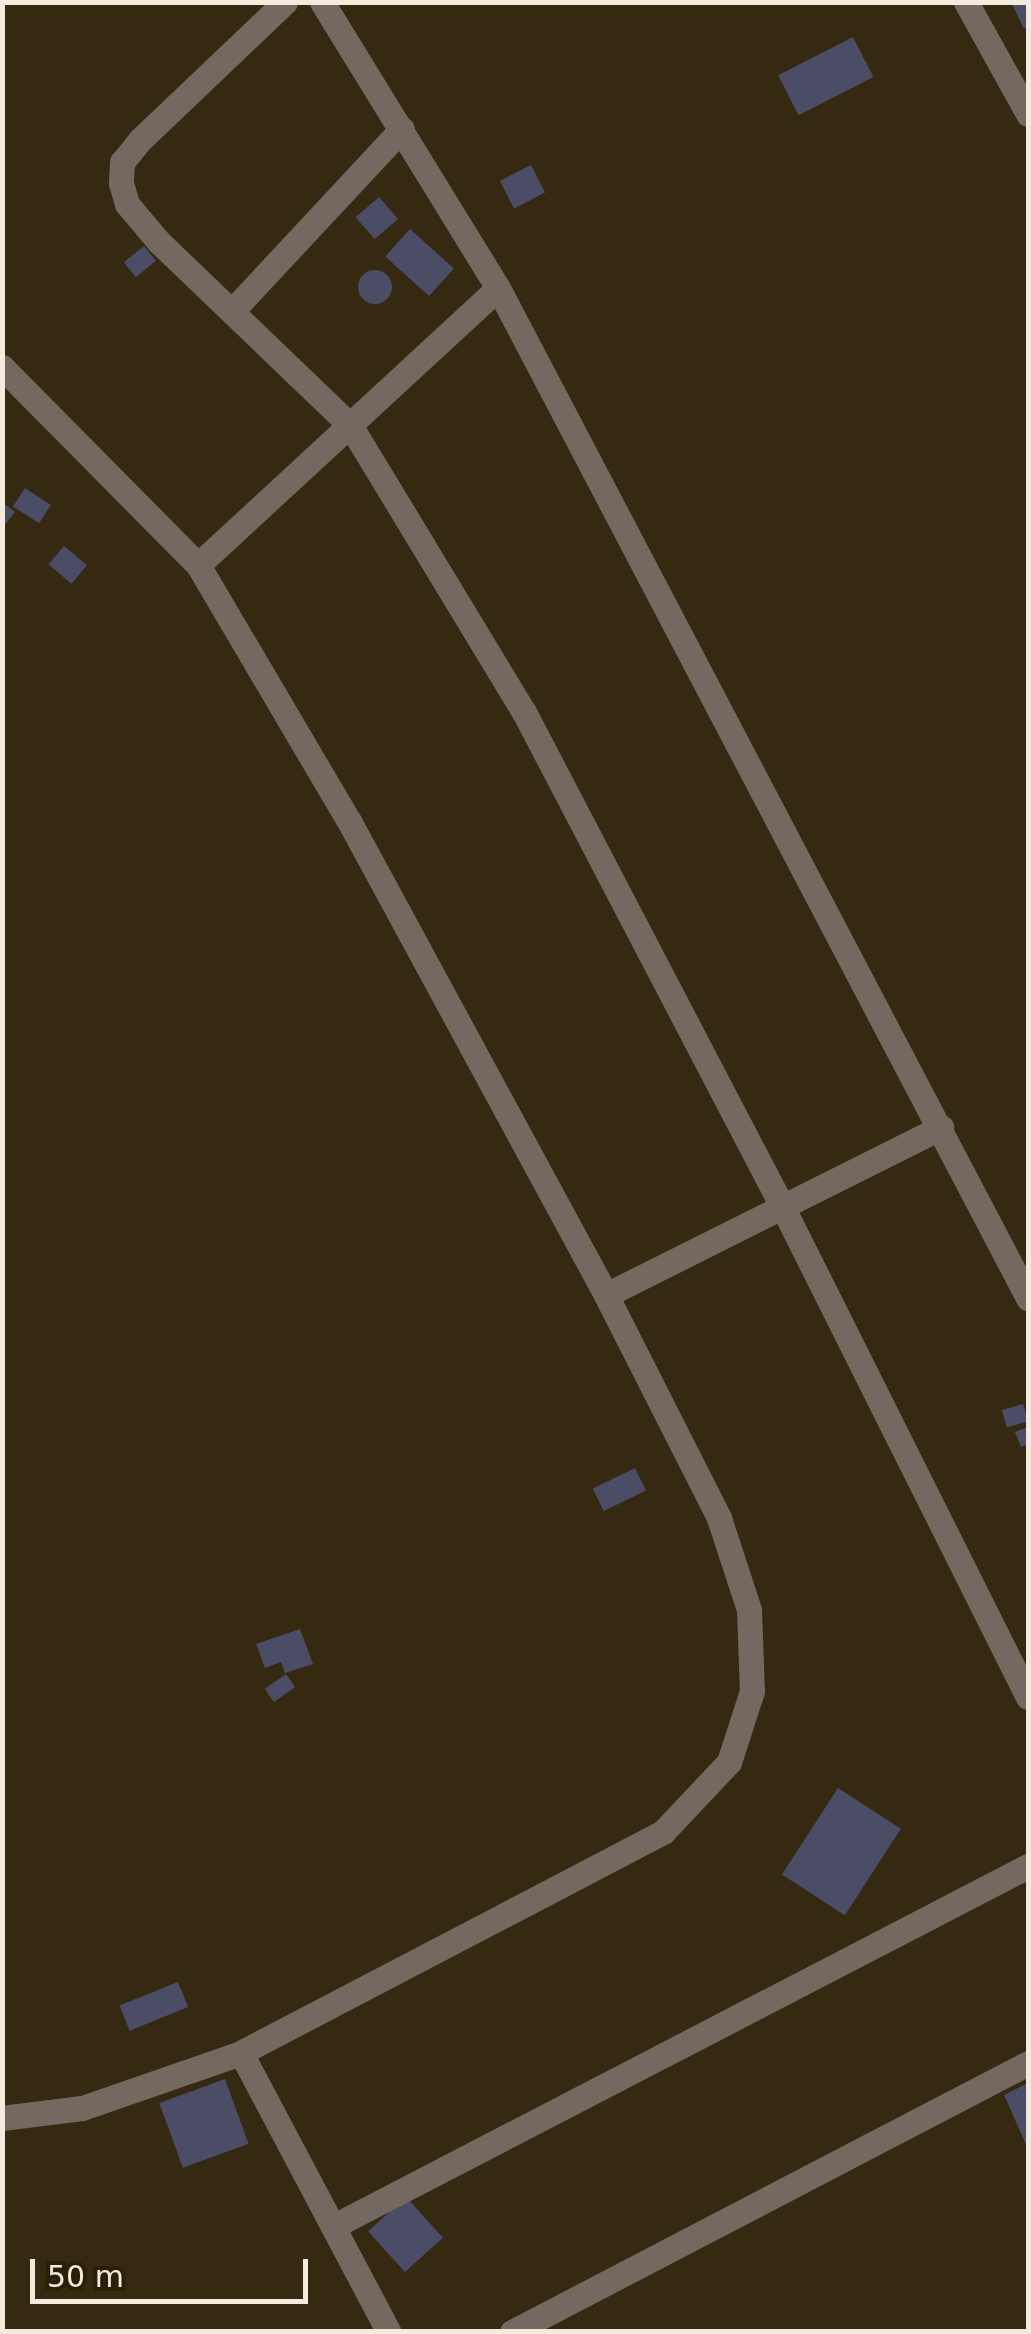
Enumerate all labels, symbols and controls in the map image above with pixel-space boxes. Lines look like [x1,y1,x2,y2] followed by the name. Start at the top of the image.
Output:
[35,2239,312,2301] scale bar
[47,2259,124,2294] text: 50 m

